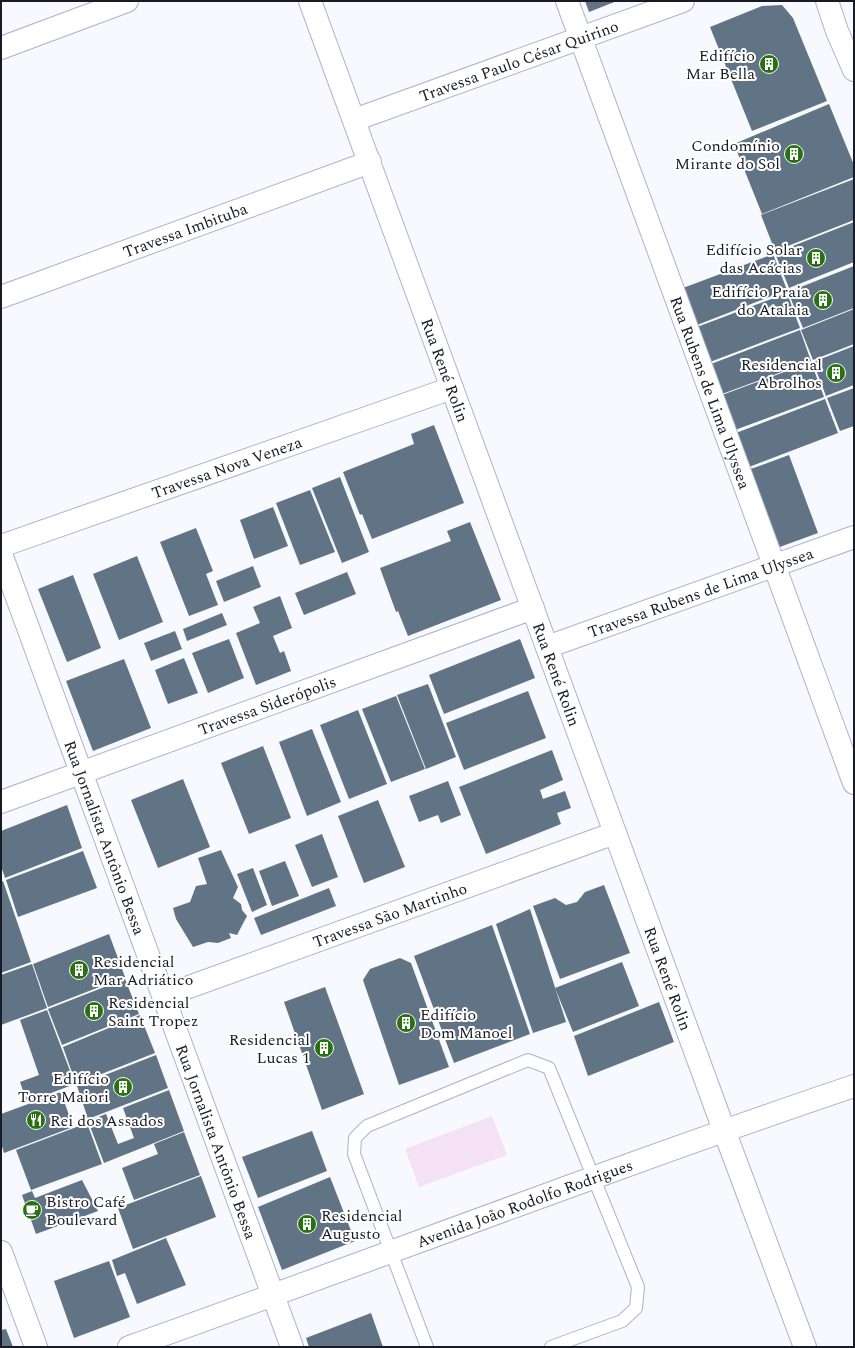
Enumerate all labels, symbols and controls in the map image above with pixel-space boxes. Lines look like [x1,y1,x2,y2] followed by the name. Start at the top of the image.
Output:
[416,14,622,108] street label: Travessa Paulo César Quirino
[686,44,755,86] place label: Edifício Mar Bella
[758,53,780,75] building icon: Edifício Mar Bella
[675,134,780,176] place label: Condomínio Mirante do Sol
[783,143,805,165] building icon: Condomínio Mirante do Sol
[120,197,251,264] street label: Travessa Imbituba
[705,238,802,280] place label: Edifício Solar das Acácias
[805,247,827,269] building icon: Edifício Solar das Acácias
[712,280,809,322] place label: Edifício Praia do Atalaia
[812,289,834,311] building icon: Edifício Praia do Atalaia
[663,293,756,493] street label: Rua Rubens de Lima Ulyssea
[414,315,474,426] street label: Rua René Rolin
[741,353,822,395] place label: Residencial Abrolhos
[825,362,847,384] building icon: Residencial Abrolhos
[148,430,306,505] street label: Travessa Nova Veneza
[585,541,817,644] street label: Travessa Rubens de Lima Ulyssea
[526,619,586,730] street label: Rua René Rolin
[195,670,340,742] street label: Travessa Siderópolis
[57,737,151,939] street label: Rua Jornalista Antônio Bessa
[310,876,471,954] street label: Travessa São Martinho
[637,923,697,1034] street label: Rua René Rolin
[93,950,193,992] place label: Residencial Mar Adriático
[68,959,90,981] building icon: Residencial Mar Adriático
[108,991,199,1033] place label: Residencial Saint Tropez
[83,1000,105,1022] building icon: Residencial Saint Tropez
[420,1003,512,1045] place label: Edifício Dom Manoel
[395,1012,417,1034] building icon: Edifício Dom Manoel
[229,1028,310,1070] place label: Residencial Lucas 1
[313,1037,335,1059] building icon: Residencial Lucas 1
[169,1041,262,1243] street label: Rua Jornalista Antônio Bessa
[18,1067,109,1109] place label: Edifício Torre Maiori
[112,1076,134,1098] building icon: Edifício Torre Maiori
[25,1109,47,1131] restaurant icon: Rei dos Assados
[50,1109,164,1133] place label: Rei dos Assados
[413,1153,636,1254] street label: Avenida João Rodolfo Rodrigues
[46,1190,126,1232] place label: Bistro Café Boulevard
[21,1199,43,1221] cafe icon: Bistro Café Boulevard
[321,1204,402,1246] place label: Residencial Augusto
[296,1213,318,1235] building icon: Residencial Augusto

